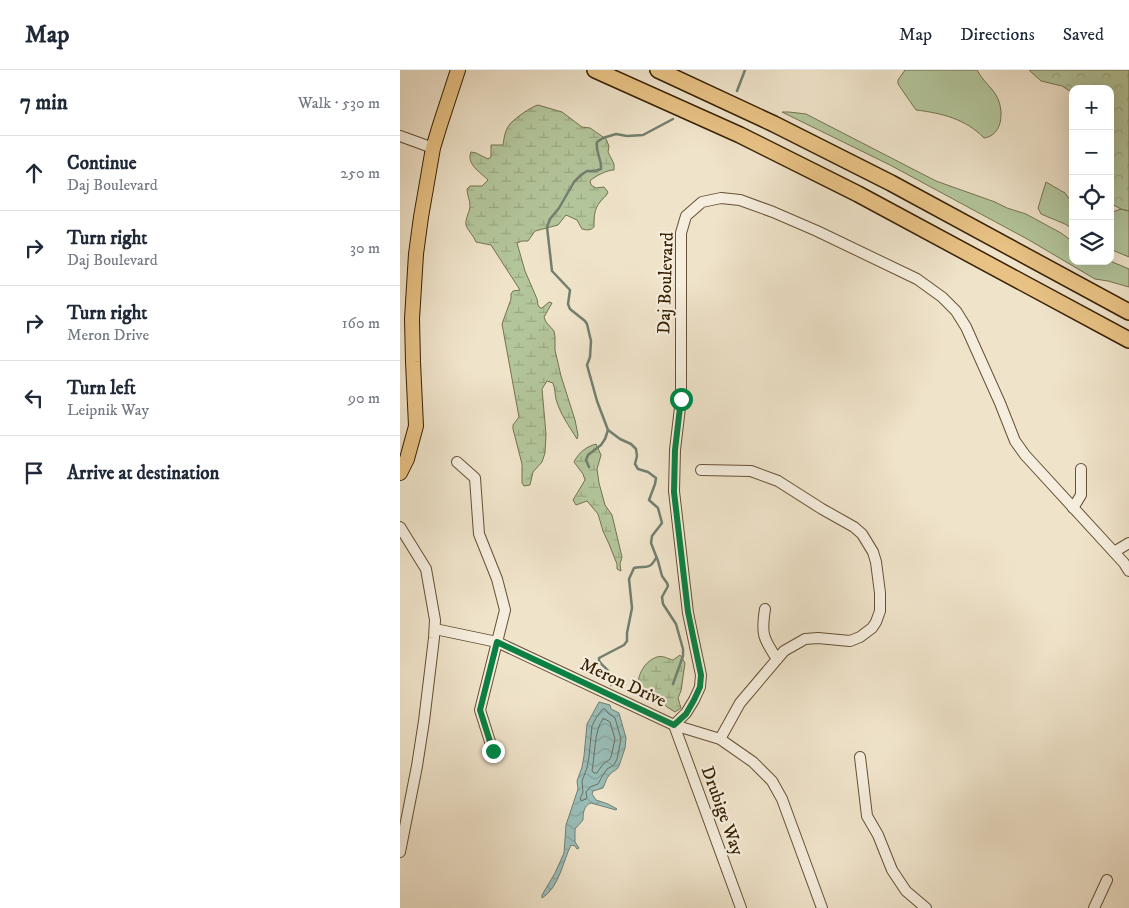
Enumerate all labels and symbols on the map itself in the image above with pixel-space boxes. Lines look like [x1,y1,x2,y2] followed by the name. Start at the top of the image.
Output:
[653,232,679,334] street label: Daj Boulevard
[670,388,693,411] route start
[576,653,670,713] street label: Meron Drive
[482,740,505,763] route end
[696,763,748,859] street label: Drubige Way

